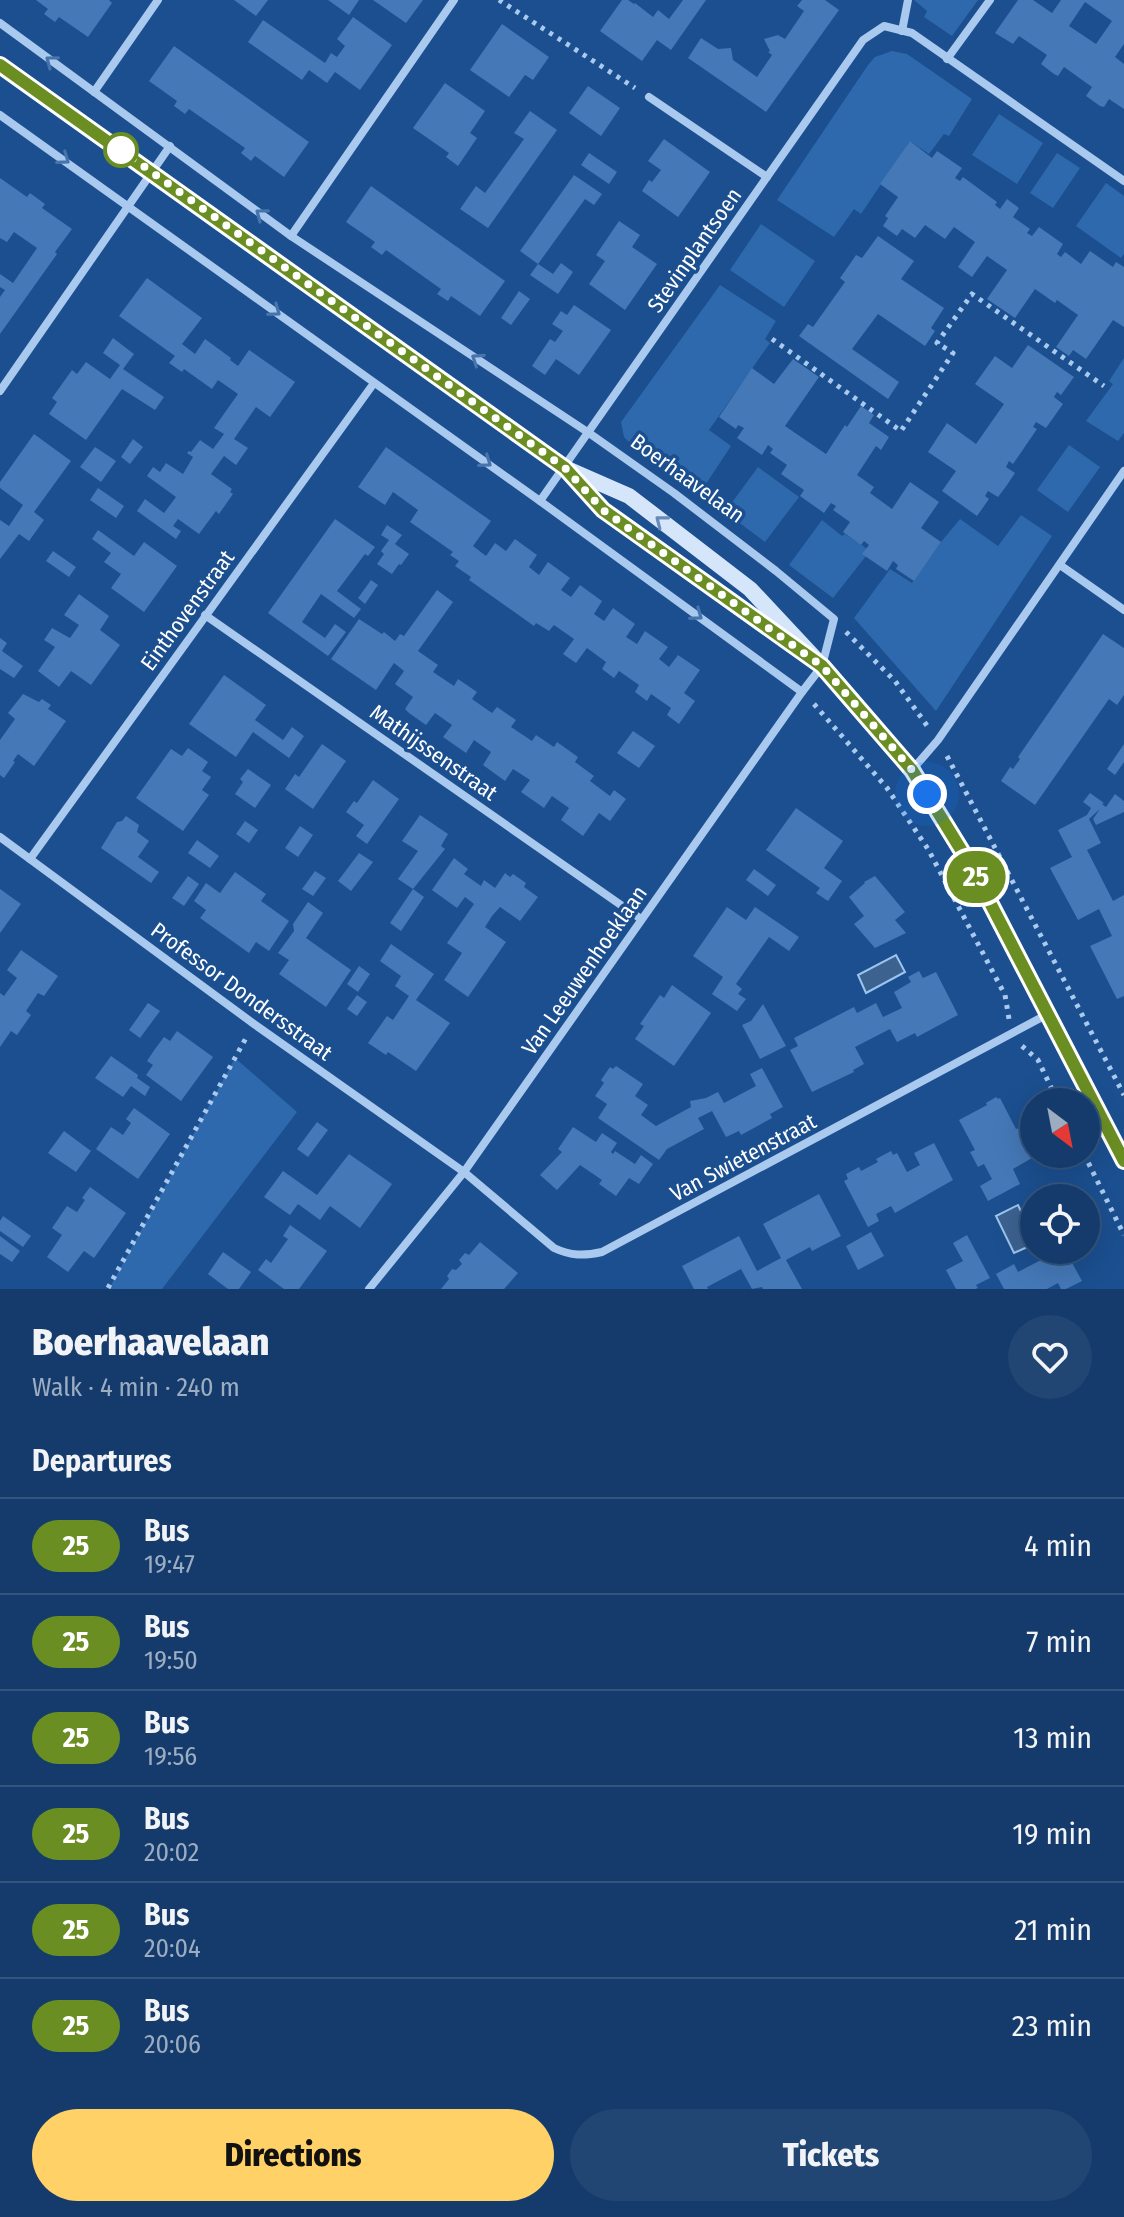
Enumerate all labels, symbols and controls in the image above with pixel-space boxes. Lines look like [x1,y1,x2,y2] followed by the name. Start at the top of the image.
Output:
[46,56,60,70] one-way arrow
[104,133,138,167] unlabelled marker
[55,150,69,164] one-way arrow
[642,183,747,318] street label: Stevinplantsoen
[256,210,270,224] one-way arrow
[266,301,281,316] one-way arrow
[471,354,486,369] one-way arrow
[625,428,750,529] street label: Boerhaavelaan
[478,453,492,467] one-way arrow
[655,516,670,530] one-way arrow
[135,544,241,676] street label: Einthovenstraat
[688,605,703,620] one-way arrow
[365,698,503,807] street label: Mathijssenstraat
[907,774,947,814] your location
[940,851,1012,903] line badge: 25
[963,860,989,893] text: 25
[516,881,653,1060] street label: Van Leeuwenhoeklaan
[146,917,338,1067] street label: Professor Dondersstraat
[1020,1088,1100,1168] north arrow
[1020,1088,1100,1264] map controls
[666,1107,821,1207] street label: Van Swietenstraat
[1020,1184,1100,1264] button: locate
[1008,1315,1092,1399] button: heart
[32,1319,269,1365] text: Boerhaavelaan
[32,1372,240,1403] text: Walk · 4 min · 240 m
[32,1443,172,1479] text: Departures
[144,1513,189,1549] text: Bus
[1024,1528,1092,1564] text: 4 min
[63,1529,89,1562] text: 25
[144,1549,195,1580] text: 19:47
[144,1609,189,1645] text: Bus
[1026,1624,1092,1660] text: 7 min
[63,1625,89,1658] text: 25
[144,1645,198,1676] text: 19:50
[144,1705,189,1741] text: Bus
[1013,1720,1092,1756] text: 13 min
[63,1721,89,1754] text: 25
[144,1741,197,1772] text: 19:56
[144,1801,189,1837] text: Bus
[1012,1816,1092,1852] text: 19 min
[63,1817,89,1850] text: 25
[144,1837,199,1868] text: 20:02
[144,1897,189,1933] text: Bus
[1014,1912,1092,1948] text: 21 min
[63,1913,89,1946] text: 25
[144,1933,201,1964] text: 20:04
[144,1993,189,2029] text: Bus
[1012,2008,1092,2044] text: 23 min
[63,2009,89,2042] text: 25
[144,2029,201,2060] text: 20:06
[32,2109,554,2201] button: Directions
[570,2109,1092,2201] button: Tickets

